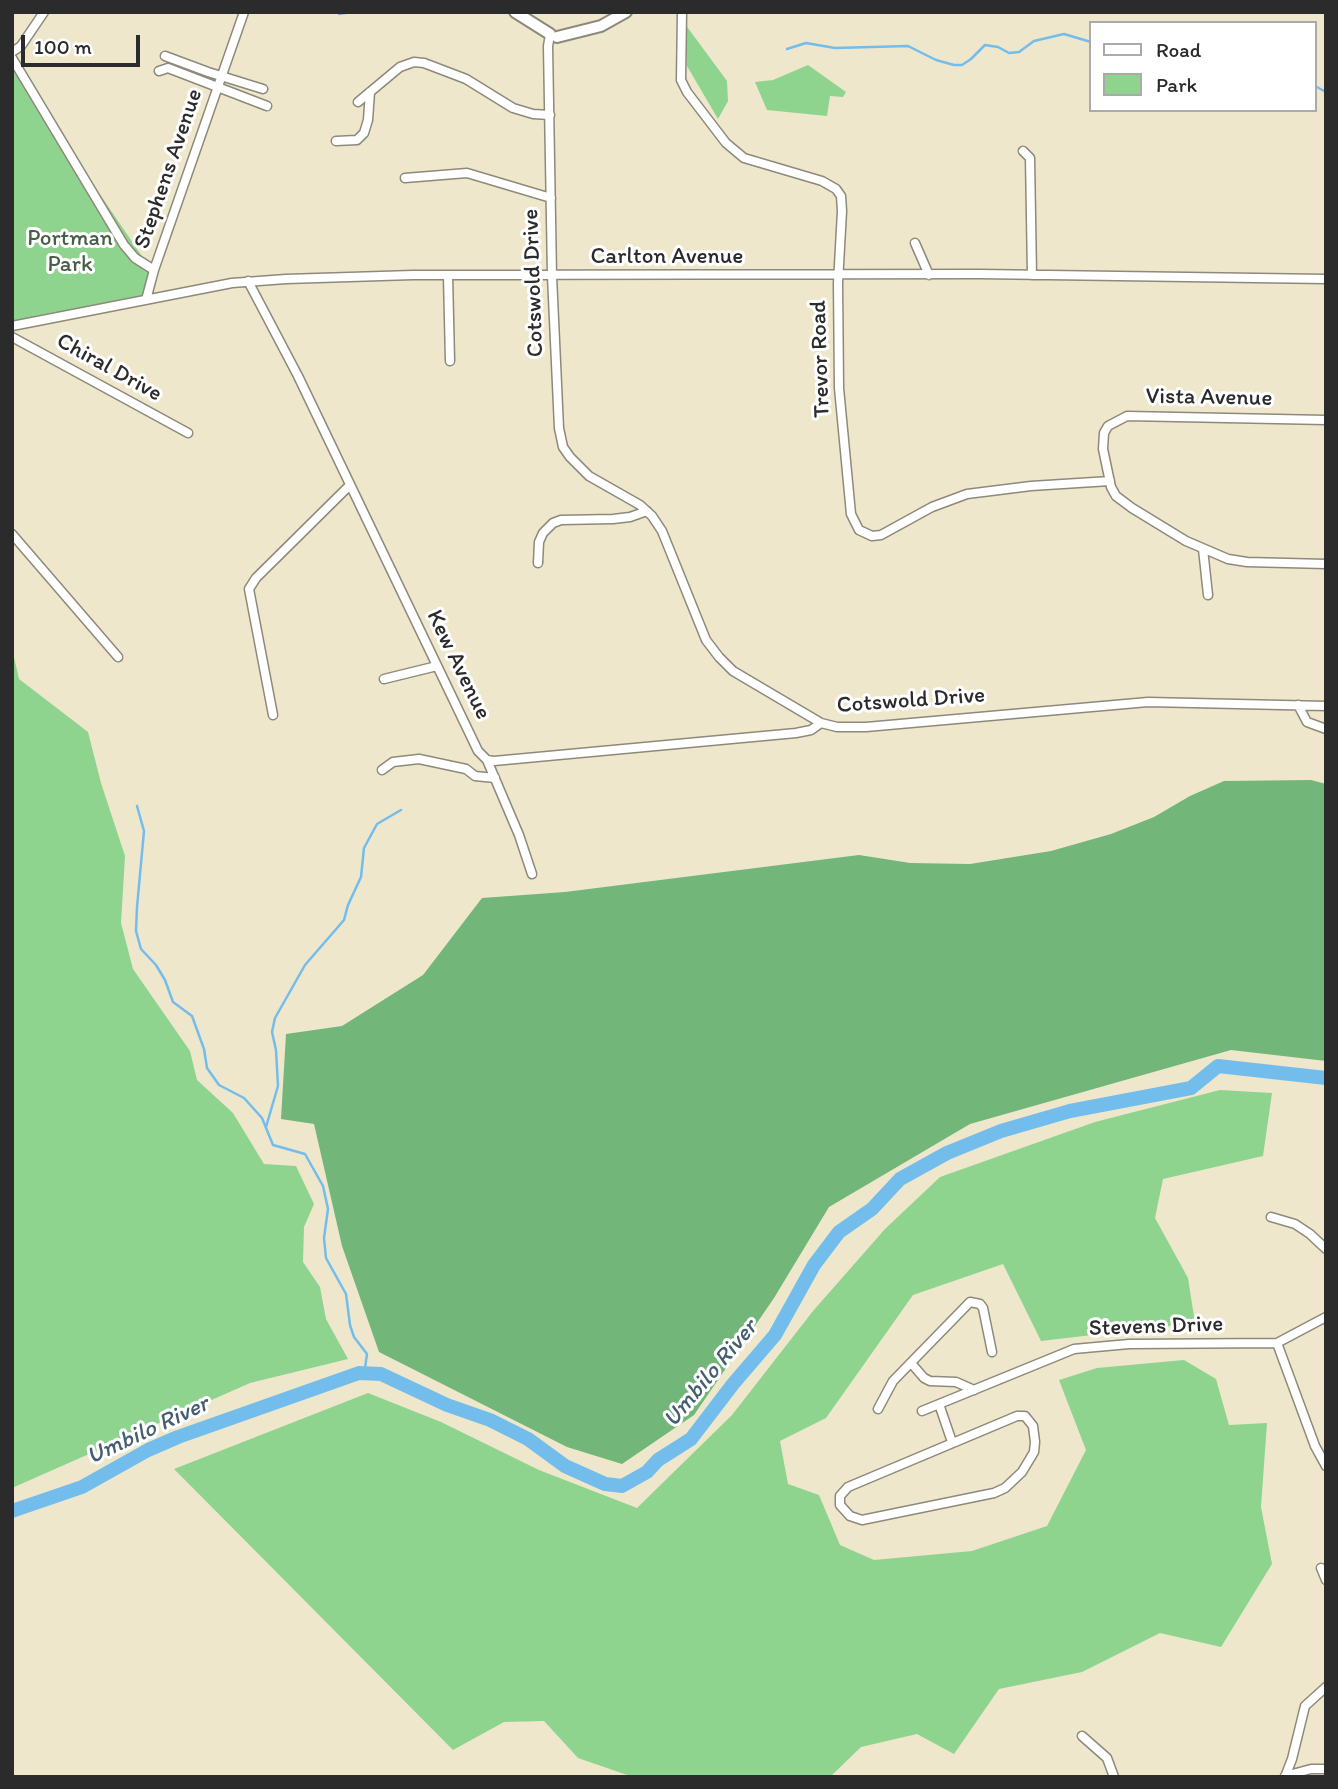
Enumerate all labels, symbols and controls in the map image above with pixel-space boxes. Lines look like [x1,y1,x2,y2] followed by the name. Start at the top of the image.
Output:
[24,21,144,65] scale bar
[1090,21,1317,112] legend
[34,34,92,59] text: 100 m
[1156,37,1201,62] text: Road
[1156,72,1197,97] text: Park
[129,85,209,253] street label: Stephens Avenue
[518,208,550,358] street label: Cotswold Drive
[27,225,113,279] park label: Portman Park
[591,243,743,271] street label: Carlton Avenue
[805,300,837,418] street label: Trevor Road
[51,328,167,408] street label: Chiral Drive
[1145,383,1273,413] street label: Vista Avenue
[420,606,496,724] street label: Kew Avenue
[836,682,986,720] street label: Cotswold Drive
[1088,1311,1224,1343] street label: Stevens Drive
[658,1314,764,1434] water label: Umbilo River
[82,1390,214,1472] water label: Umbilo River

